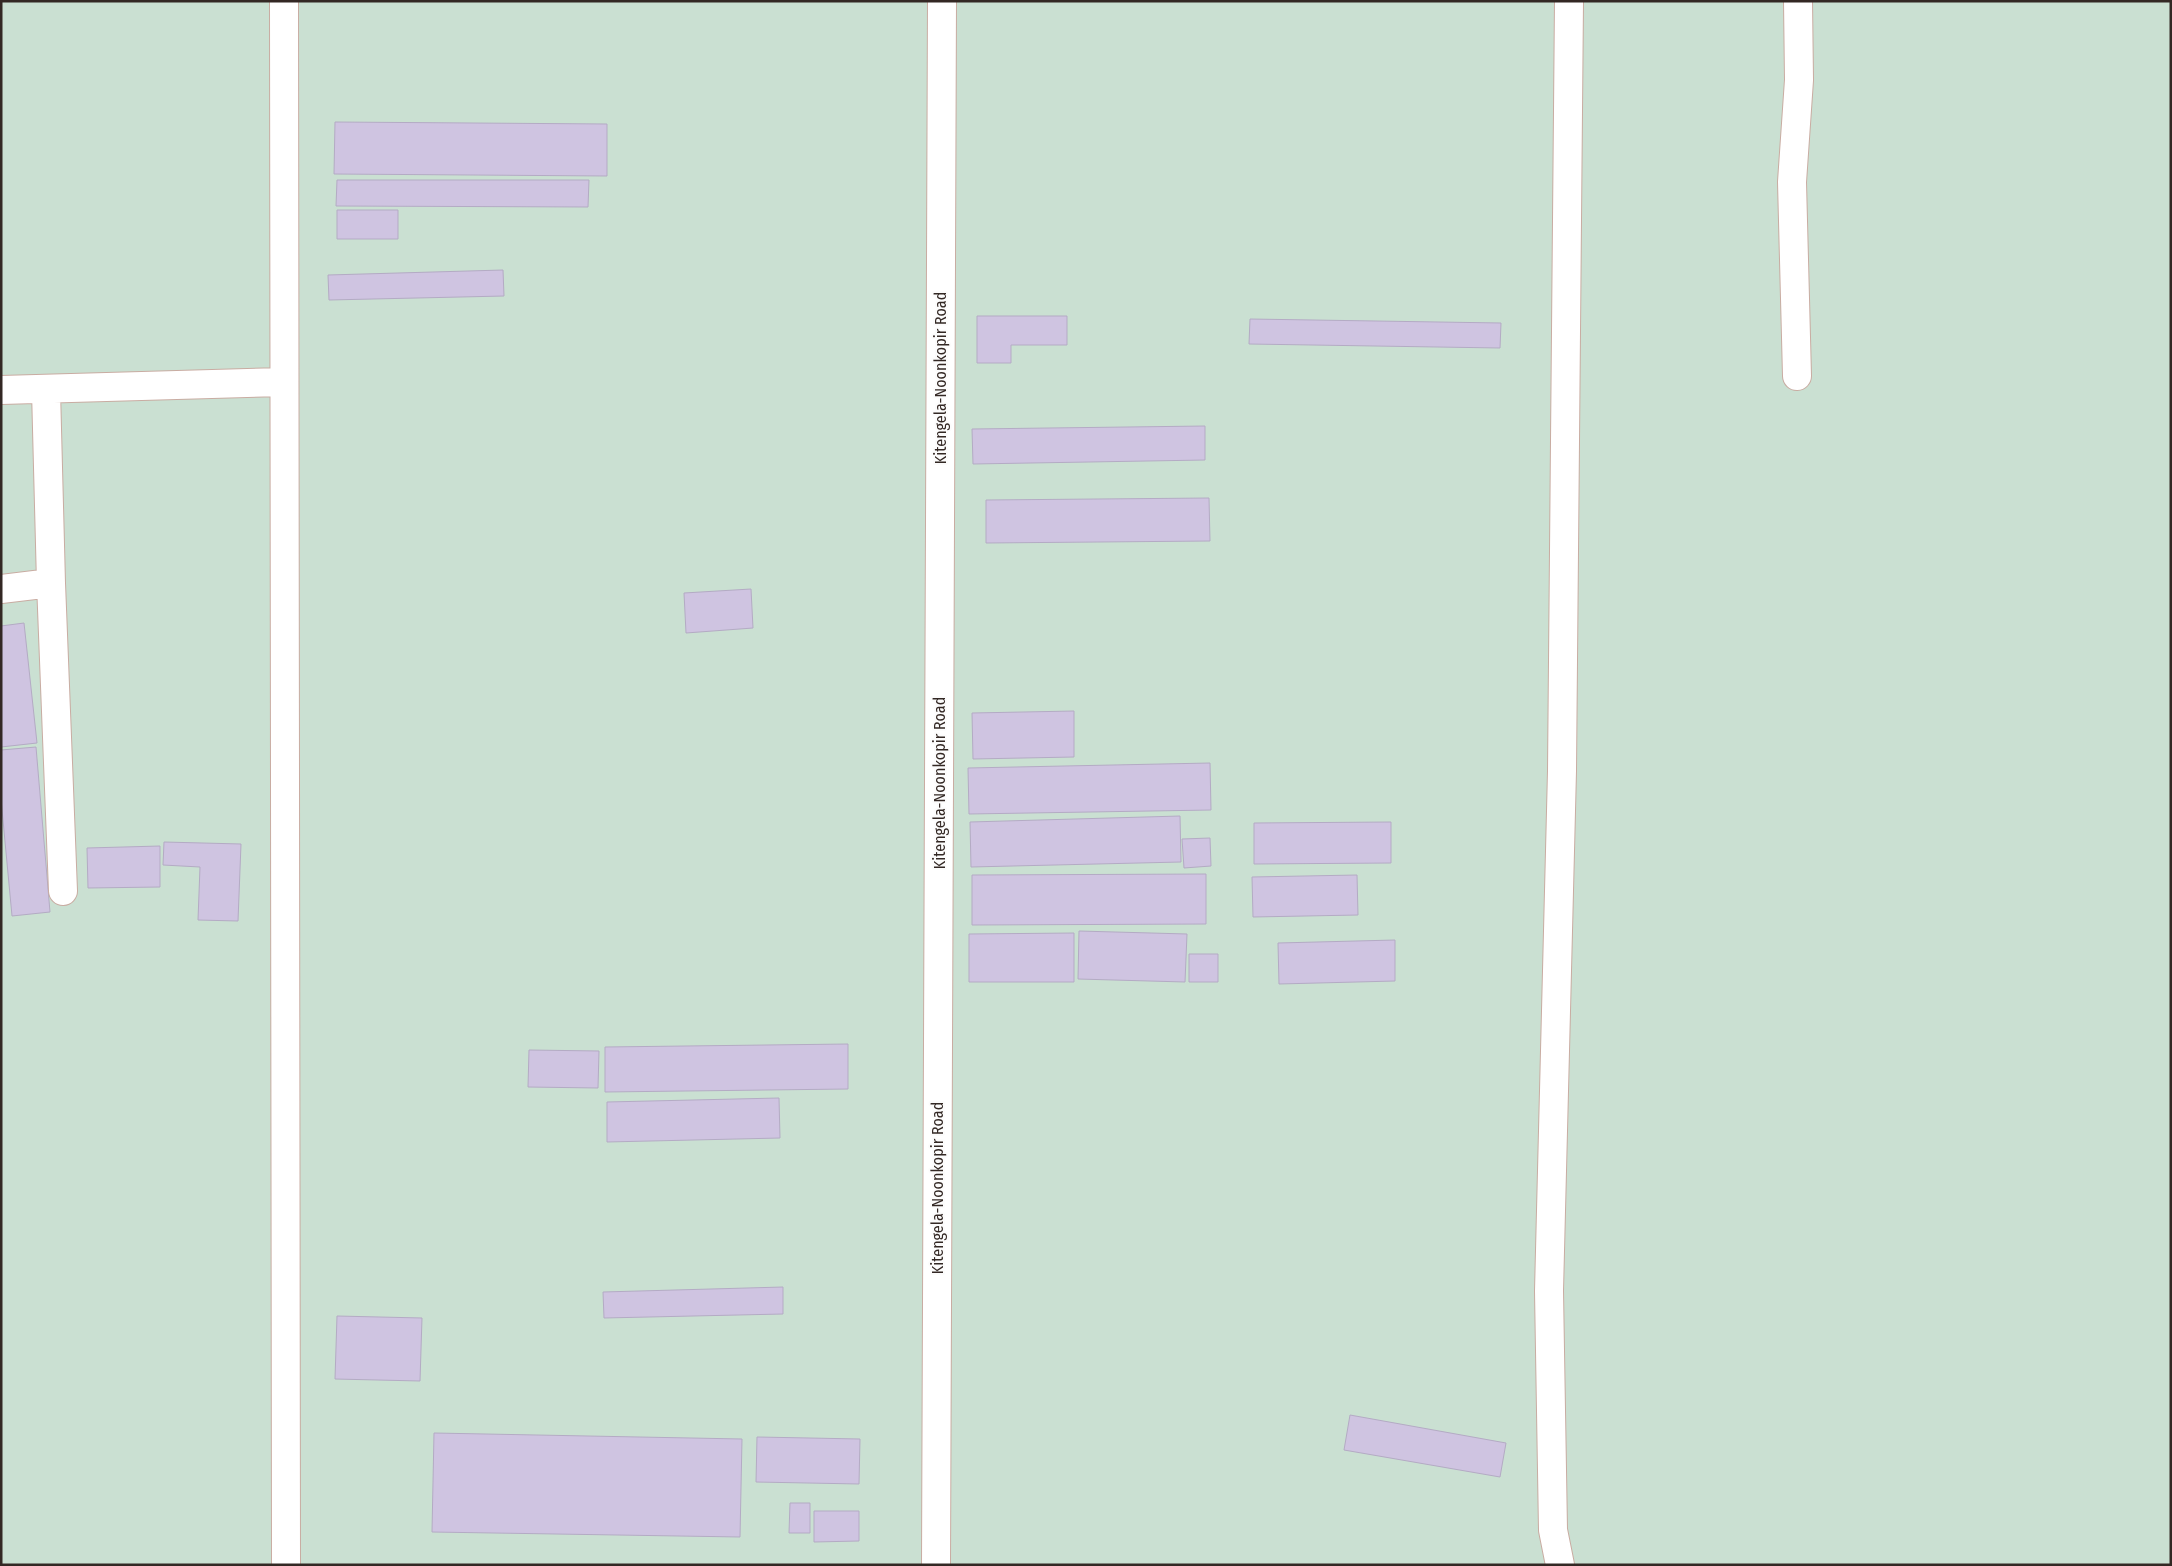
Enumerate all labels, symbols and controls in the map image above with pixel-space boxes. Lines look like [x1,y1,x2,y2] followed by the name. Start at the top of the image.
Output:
[931,292,950,464] street label: Kitengela-Noonkopir Road
[930,697,949,869] street label: Kitengela-Noonkopir Road
[928,1102,947,1274] street label: Kitengela-Noonkopir Road

